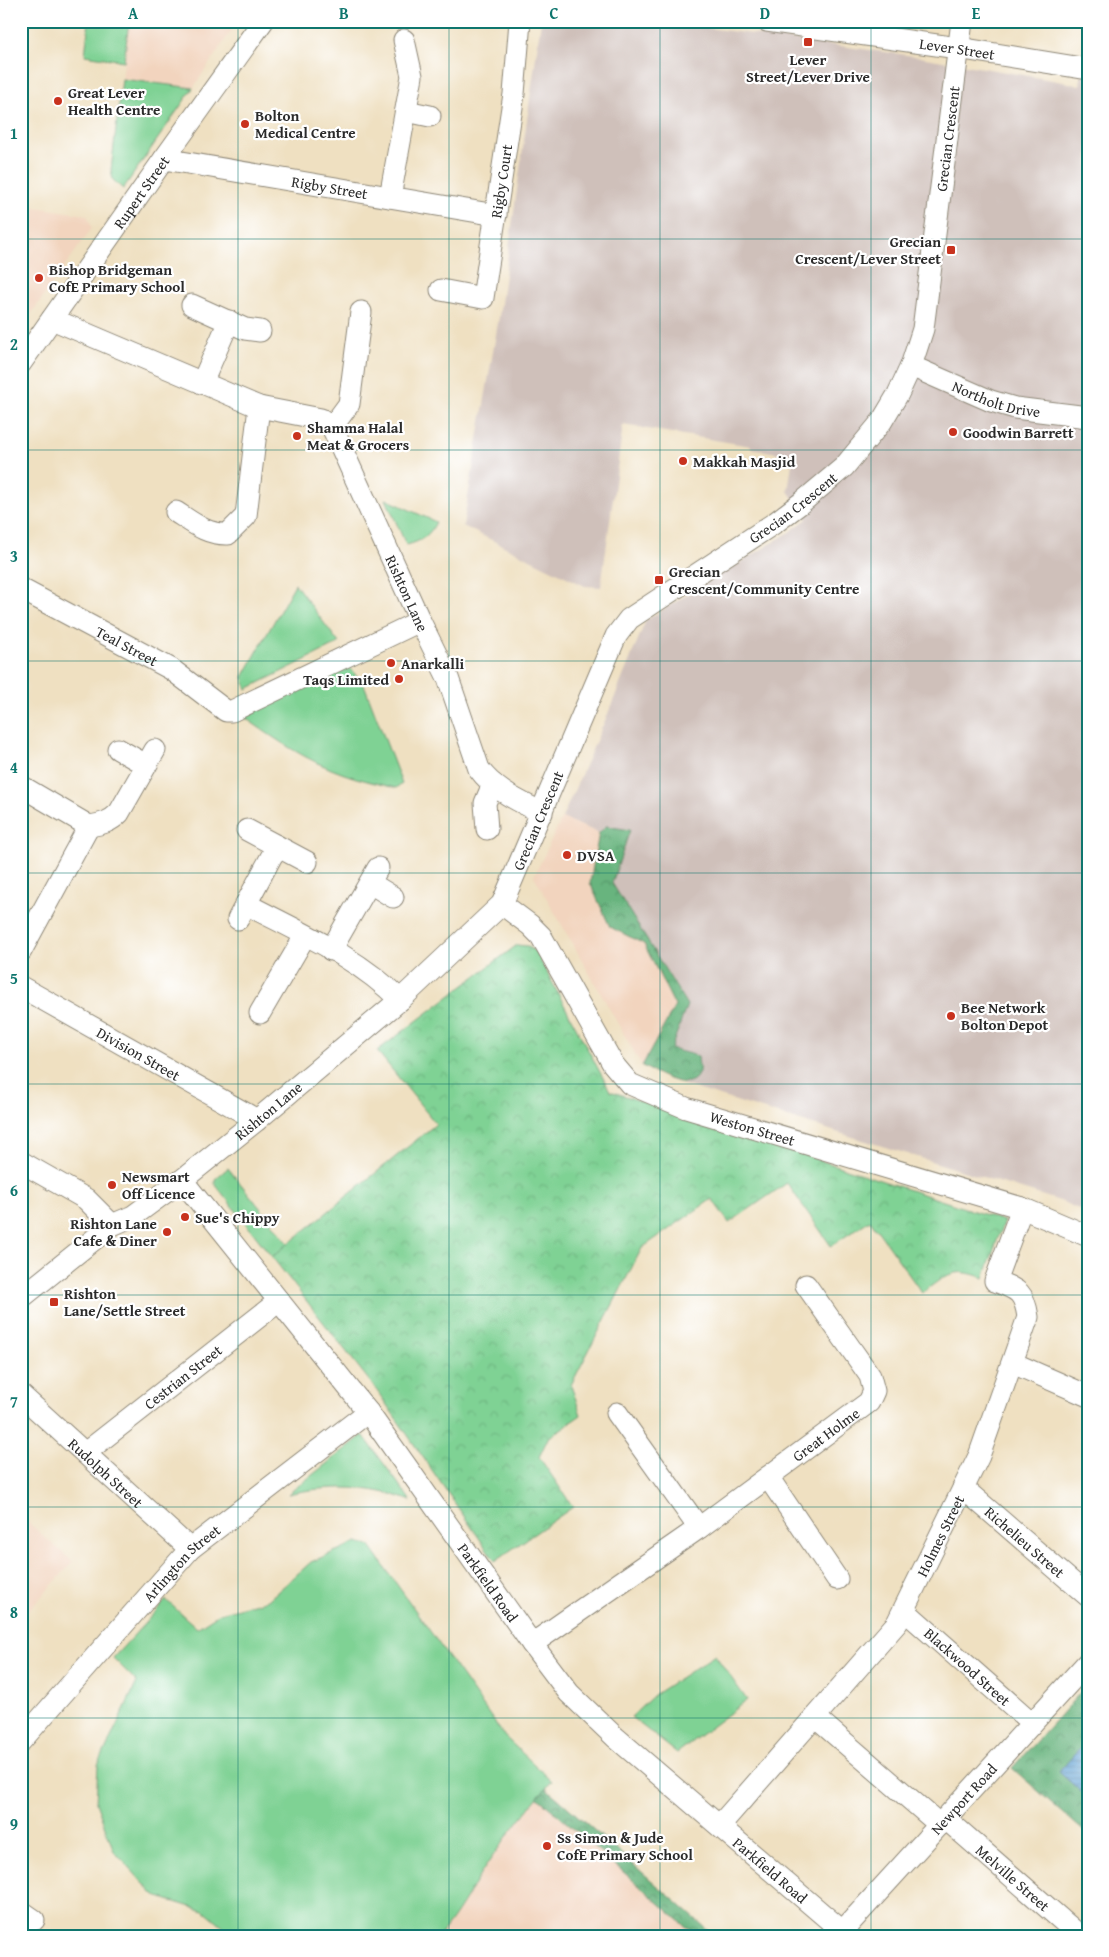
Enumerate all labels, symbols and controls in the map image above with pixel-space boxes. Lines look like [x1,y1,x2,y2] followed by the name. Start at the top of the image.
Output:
[128,1,139,25] text: A
[339,1,349,25] text: B
[549,1,559,25] text: C
[760,1,770,25] text: D
[972,1,981,25] text: E
[918,32,997,64] street label: Lever Street
[802,36,814,48] marker: Lever Street/Lever Drive
[746,49,870,87] place label: Lever Street/Lever Drive
[68,82,160,120] place label: Great Lever Health Centre
[930,84,964,193] street label: Grecian Crescent
[52,95,64,107] marker: Great Lever Health Centre
[255,105,356,143] place label: Bolton Medical Centre
[239,118,251,130] marker: Bolton Medical Centre
[10,121,18,145] text: 1
[485,142,517,219] street label: Rigby Court
[108,151,174,233] street label: Rupert Street
[290,170,370,204] street label: Rigby Street
[795,231,941,269] place label: Grecian Crescent/Lever Street
[945,244,957,256] marker: Grecian Crescent/Lever Street
[49,259,185,297] place label: Bishop Bridgeman CofE Primary School
[33,272,45,284] marker: Bishop Bridgeman CofE Primary School
[10,332,18,356] text: 2
[949,375,1042,422] street label: Northolt Drive
[307,417,409,455] place label: Shamma Halal Meat & Grocers
[963,422,1074,443] place label: Goodwin Barrett
[947,426,959,438] marker: Goodwin Barrett
[291,430,303,442] marker: Shamma Halal Meat & Grocers
[693,451,796,472] place label: Makkah Masjid
[677,455,689,467] marker: Makkah Masjid
[744,466,842,548] street label: Grecian Crescent
[10,544,18,568] text: 3
[381,551,434,635] street label: Rishton Lane
[669,561,859,599] place label: Grecian Crescent/Community Centre
[653,574,665,586] marker: Grecian Crescent/Community Centre
[92,620,162,671] street label: Teal Street
[401,653,465,674] place label: Anarkalli
[385,657,397,669] marker: Anarkalli
[303,669,389,690] place label: Taqs Limited
[393,673,405,685] marker: Taqs Limited
[10,755,18,779] text: 4
[507,767,568,873] street label: Grecian Crescent
[577,845,615,866] place label: DVSA
[561,849,573,861] marker: DVSA
[10,966,18,990] text: 5
[961,997,1048,1035] place label: Bee Network Bolton Depot
[945,1010,957,1022] marker: Bee Network Bolton Depot
[93,1021,185,1086] street label: Division Street
[230,1076,306,1145] street label: Rishton Lane
[707,1105,798,1151] street label: Weston Street
[122,1166,195,1204] place label: Newsmart Off Licence
[10,1178,18,1202] text: 6
[106,1179,118,1191] marker: Newsmart Off Licence
[195,1207,280,1228] place label: Sue's Chippy
[179,1211,191,1223] marker: Sue's Chippy
[70,1213,157,1251] place label: Rishton Lane Cafe & Diner
[161,1226,173,1238] marker: Rishton Lane Cafe & Diner
[64,1283,186,1321] place label: Rishton Lane/Settle Street
[48,1296,60,1308] marker: Rishton Lane/Settle Street
[139,1339,227,1414] street label: Cestrian Street
[10,1389,18,1413] text: 7
[788,1402,864,1466] street label: Great Holme
[64,1433,149,1513] street label: Rudolph Street
[911,1491,969,1580] street label: Holmes Street
[980,1501,1070,1583] street label: Richelieu Street
[138,1519,225,1606] street label: Arlington Street
[453,1539,524,1626] street label: Parkfield Road
[10,1600,18,1624] text: 8
[920,1622,1016,1711] street label: Blackwood Street
[925,1758,1001,1839] street label: Newport Road
[10,1812,18,1836] text: 9
[557,1827,693,1865] place label: Ss Simon & Jude CofE Primary School
[729,1832,812,1908] street label: Parkfield Road
[971,1839,1055,1916] street label: Melville Street
[541,1840,553,1852] marker: Ss Simon & Jude CofE Primary School

